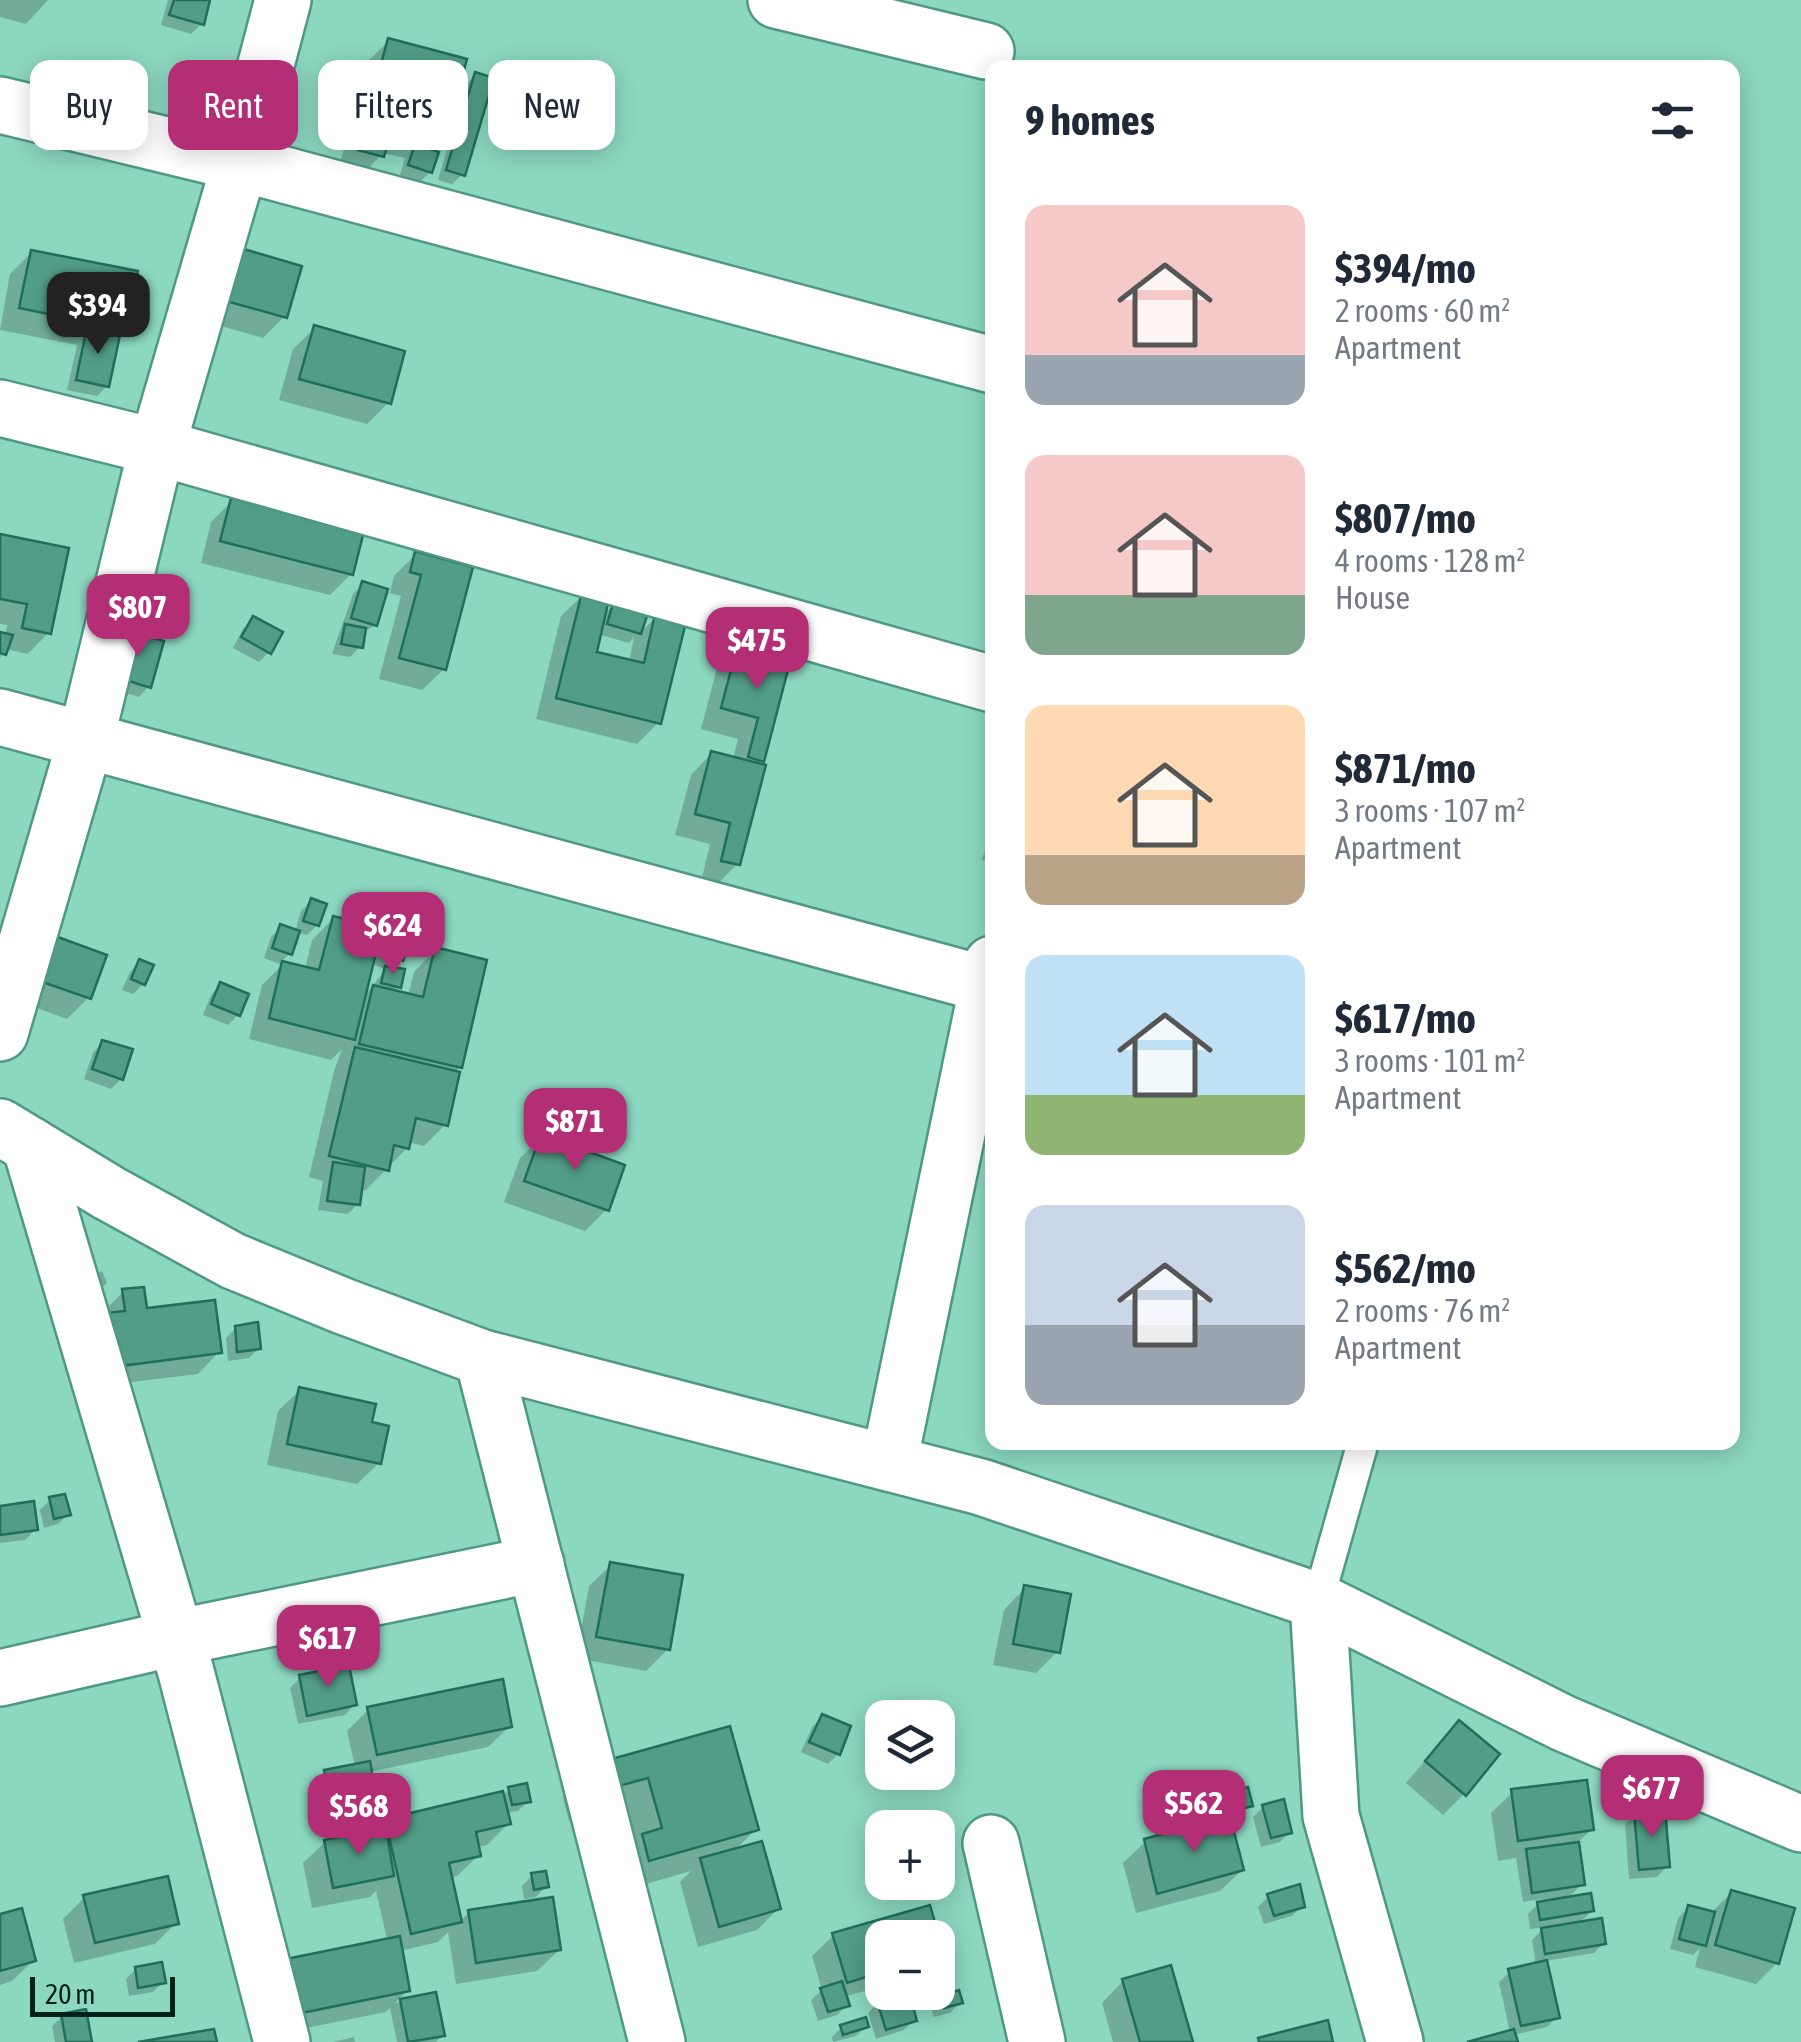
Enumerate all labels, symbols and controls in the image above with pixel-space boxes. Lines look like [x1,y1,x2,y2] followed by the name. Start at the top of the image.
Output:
[30,60,148,150] chip: Buy
[168,60,298,150] chip: Rent
[318,60,468,150] chip: Filters
[488,60,615,150] chip: New
[1645,93,1700,148] icon: filters
[1025,96,1155,144] text: 9 homes
[1335,244,1476,292] text: $394/mo
[1105,245,1225,365] icon: home
[39,272,157,357] pin: $394
[69,286,127,323] text: $394
[1335,292,1510,329] text: 2 rooms · 60 m²
[1335,329,1461,366] text: Apartment
[1335,494,1476,542] text: $807/mo
[1105,495,1225,615] icon: home
[1335,542,1525,579] text: 4 rooms · 128 m²
[79,574,197,659] pin: $807
[1335,579,1410,616] text: House
[109,588,167,625] text: $807
[698,607,816,692] pin: $475
[728,621,786,658] text: $475
[1335,744,1476,792] text: $871/mo
[1105,745,1225,865] icon: home
[1335,792,1525,829] text: 3 rooms · 107 m²
[1335,829,1461,866] text: Apartment
[334,892,452,977] pin: $624
[364,906,422,943] text: $624
[1335,994,1476,1042] text: $617/mo
[1105,995,1225,1115] icon: home
[1335,1042,1525,1079] text: 3 rooms · 101 m²
[1335,1079,1461,1116] text: Apartment
[516,1088,634,1173] pin: $871
[546,1102,604,1139] text: $871
[1335,1244,1476,1292] text: $562/mo
[1105,1245,1225,1365] icon: home
[1335,1292,1510,1329] text: 2 rooms · 76 m²
[1335,1329,1461,1366] text: Apartment
[269,1605,387,1690] pin: $617
[299,1619,357,1656] text: $617
[865,1700,955,2010] map controls
[865,1700,955,1790] button: layers
[1593,1755,1711,1840] pin: $677
[1623,1769,1681,1806] text: $677
[1135,1770,1253,1855] pin: $562
[300,1773,418,1858] pin: $568
[1165,1784,1223,1821] text: $562
[330,1787,388,1824] text: $568
[865,1810,955,1900] button: +
[865,1920,955,2010] button: −
[30,1972,175,2016] scale bar
[45,1978,95,2010] text: 20 m

